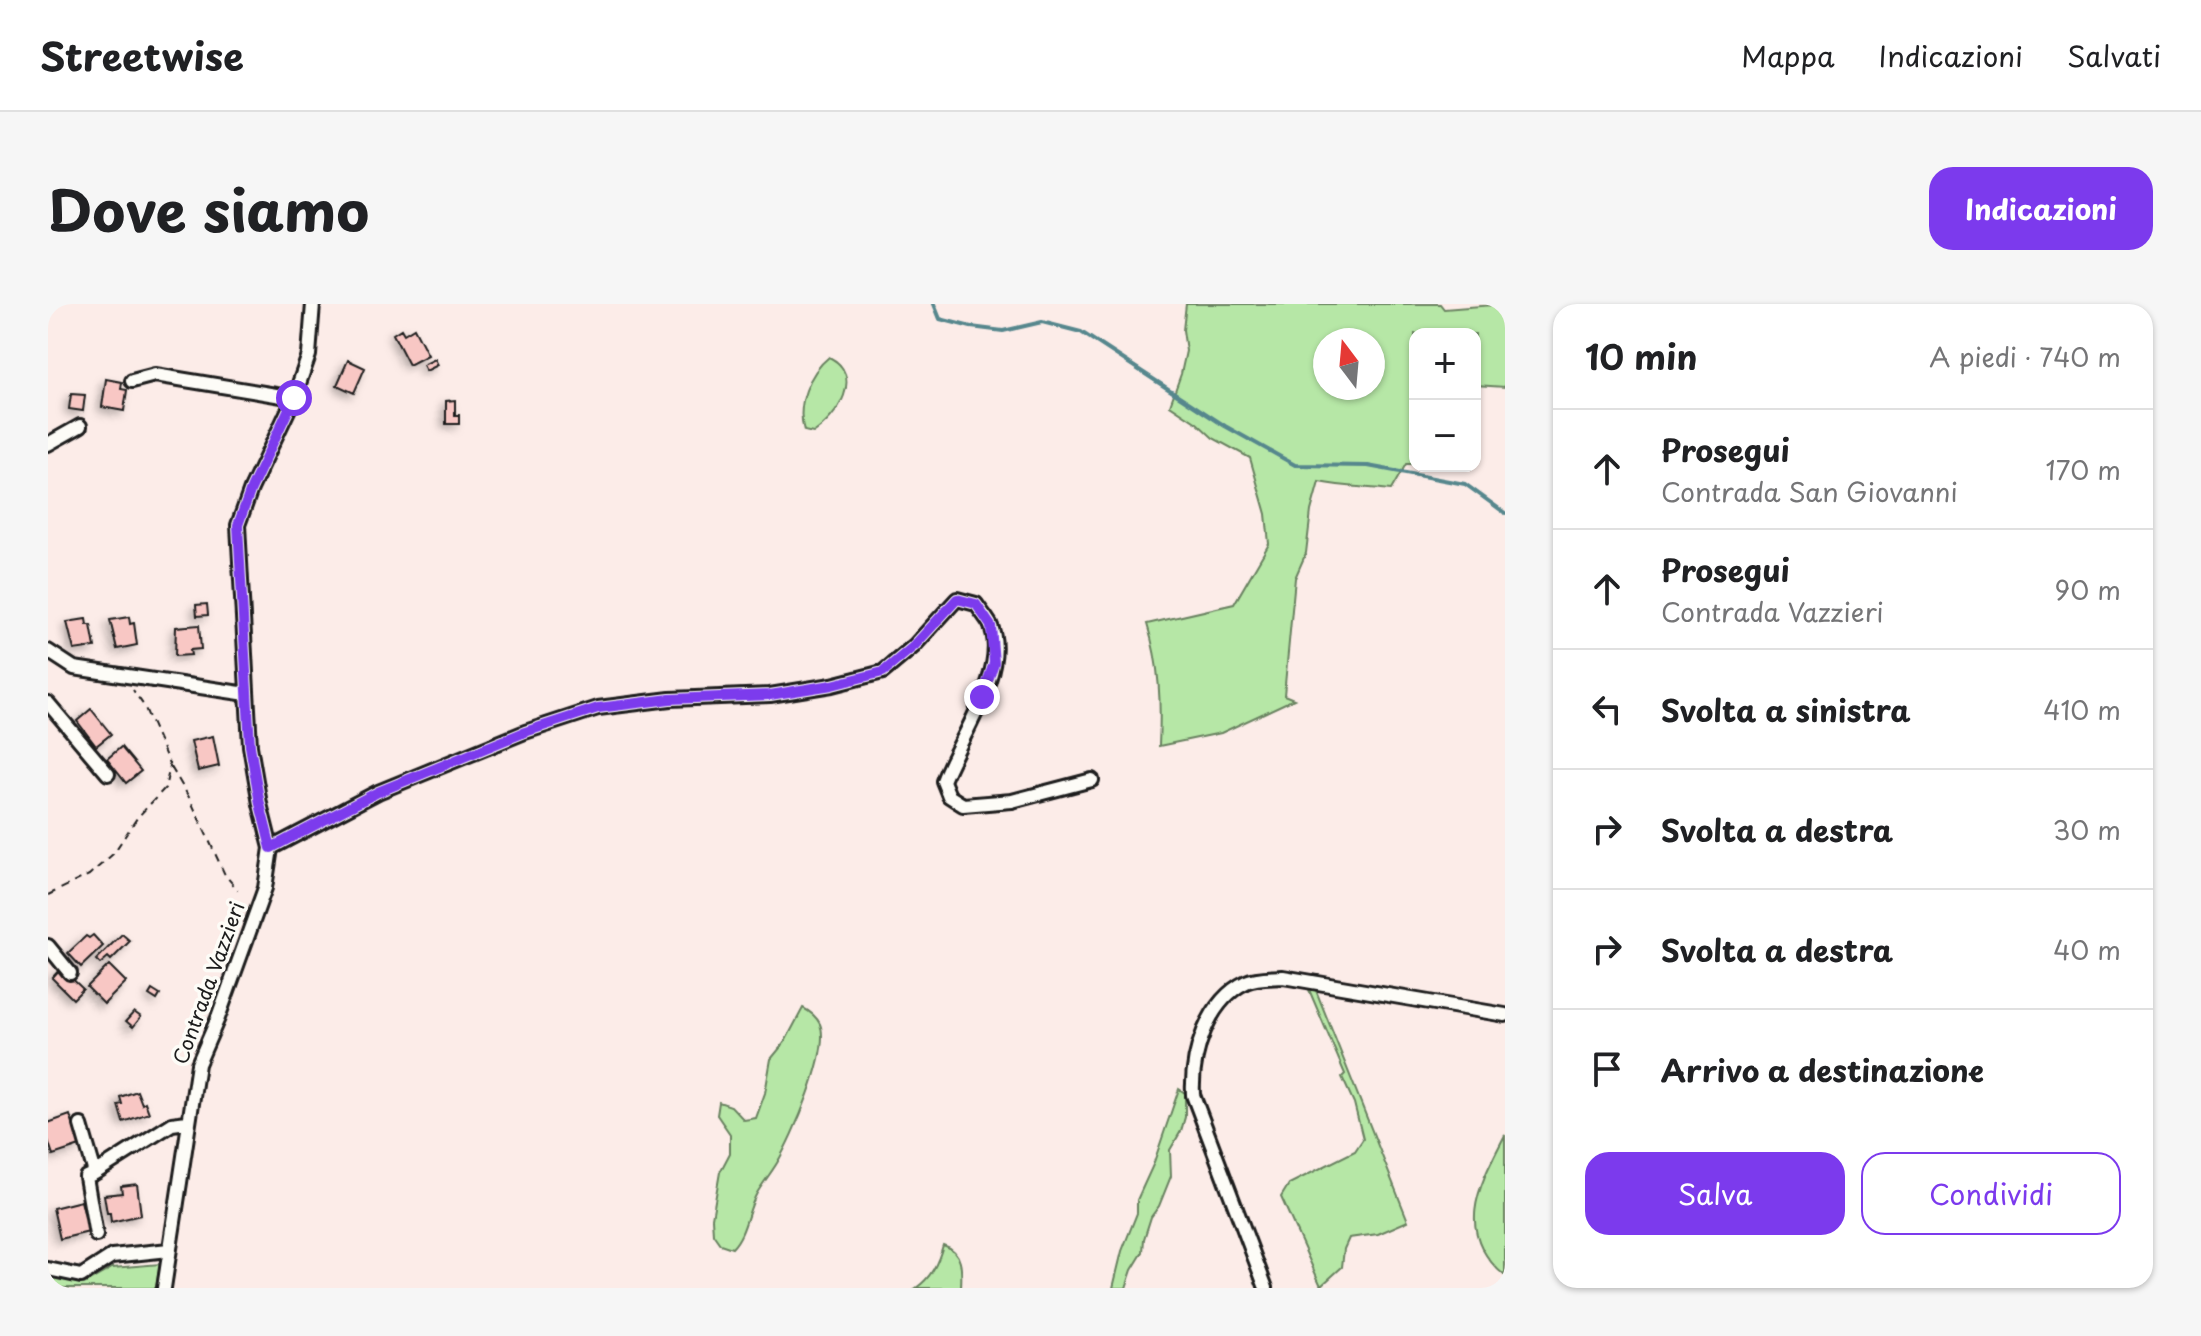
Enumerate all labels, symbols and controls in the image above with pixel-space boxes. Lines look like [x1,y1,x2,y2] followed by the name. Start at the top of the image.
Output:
[40,27,244,84] text: Streetwise
[1741,34,1835,77] text: Mappa
[1879,34,2023,77] text: Indicazioni
[2067,34,2161,77] text: Salvati
[48,166,369,251] text: Dove siamo
[1929,167,2153,250] button: Indicazioni
[1313,328,1385,400] north arrow
[1409,328,1481,472] map controls
[1409,328,1481,400] button: +
[1585,330,1698,382] text: 10 min
[1929,337,2121,376] text: A piedi · 740 m
[276,380,312,416] route start
[1409,400,1481,472] button: −
[1661,427,1790,472] text: Prosegui
[1585,447,1629,491] icon: ahead
[2046,450,2121,489] text: 170 m
[1661,472,1958,511] text: Contrada San Giovanni
[1661,547,1790,592] text: Prosegui
[1585,567,1629,611] icon: ahead
[2054,570,2121,609] text: 90 m
[1661,592,1884,631] text: Contrada Vazzieri
[964,679,1000,715] route end
[1585,687,1629,731] icon: left
[1661,687,1911,732] text: Svolta a sinistra
[2043,690,2121,729] text: 410 m
[1585,807,1629,851] icon: right
[1661,807,1893,852] text: Svolta a destra
[2053,810,2121,849] text: 30 m
[165,897,251,1068] street label: Contrada Vazzieri
[1585,927,1629,971] icon: right
[1661,927,1893,972] text: Svolta a destra
[2053,930,2121,969] text: 40 m
[1585,1047,1629,1091] icon: arrive
[1661,1047,1984,1092] text: Arrivo a destinazione
[1585,1152,1845,1235] button: Salva
[1861,1152,2121,1235] button: Condividi

